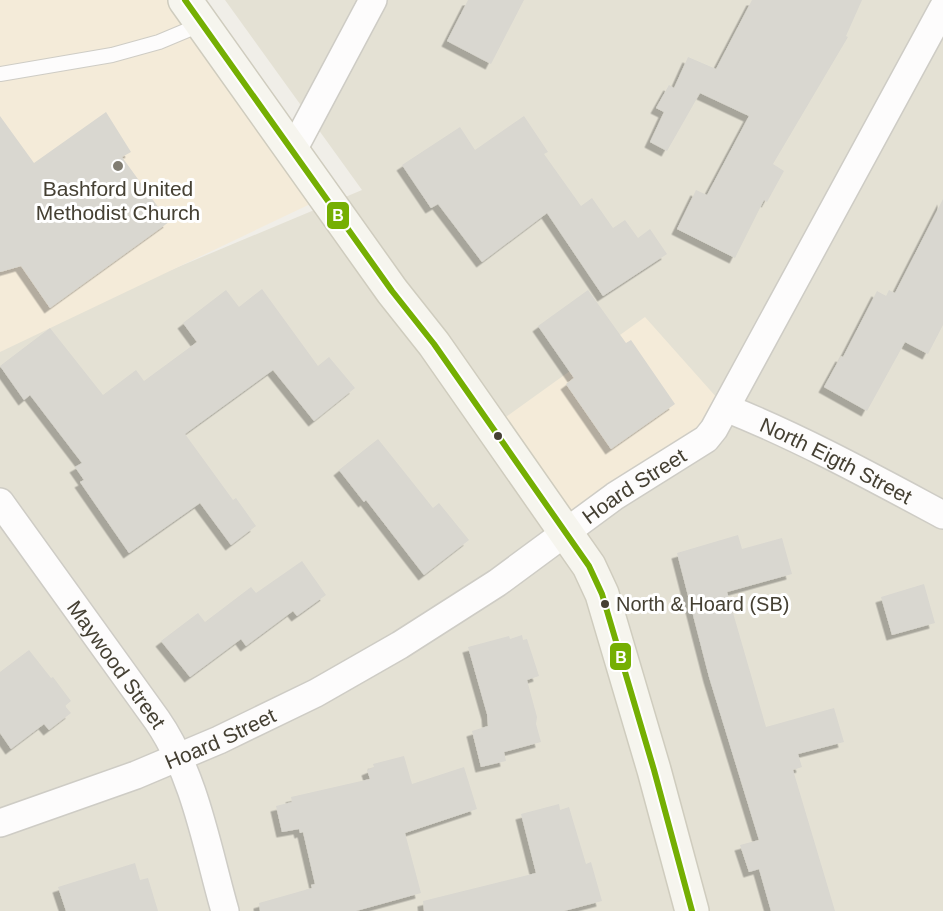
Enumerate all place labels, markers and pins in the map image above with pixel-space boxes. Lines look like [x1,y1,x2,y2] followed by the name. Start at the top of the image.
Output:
[111,159,125,173] marker: Bashford United Methodist Church
[36,177,200,224] place label: Bashford United Methodist Church
[492,430,504,442] unlabelled marker
[616,593,789,615] place label: North & Hoard (SB)
[599,598,611,610] marker: North & Hoard (SB)

